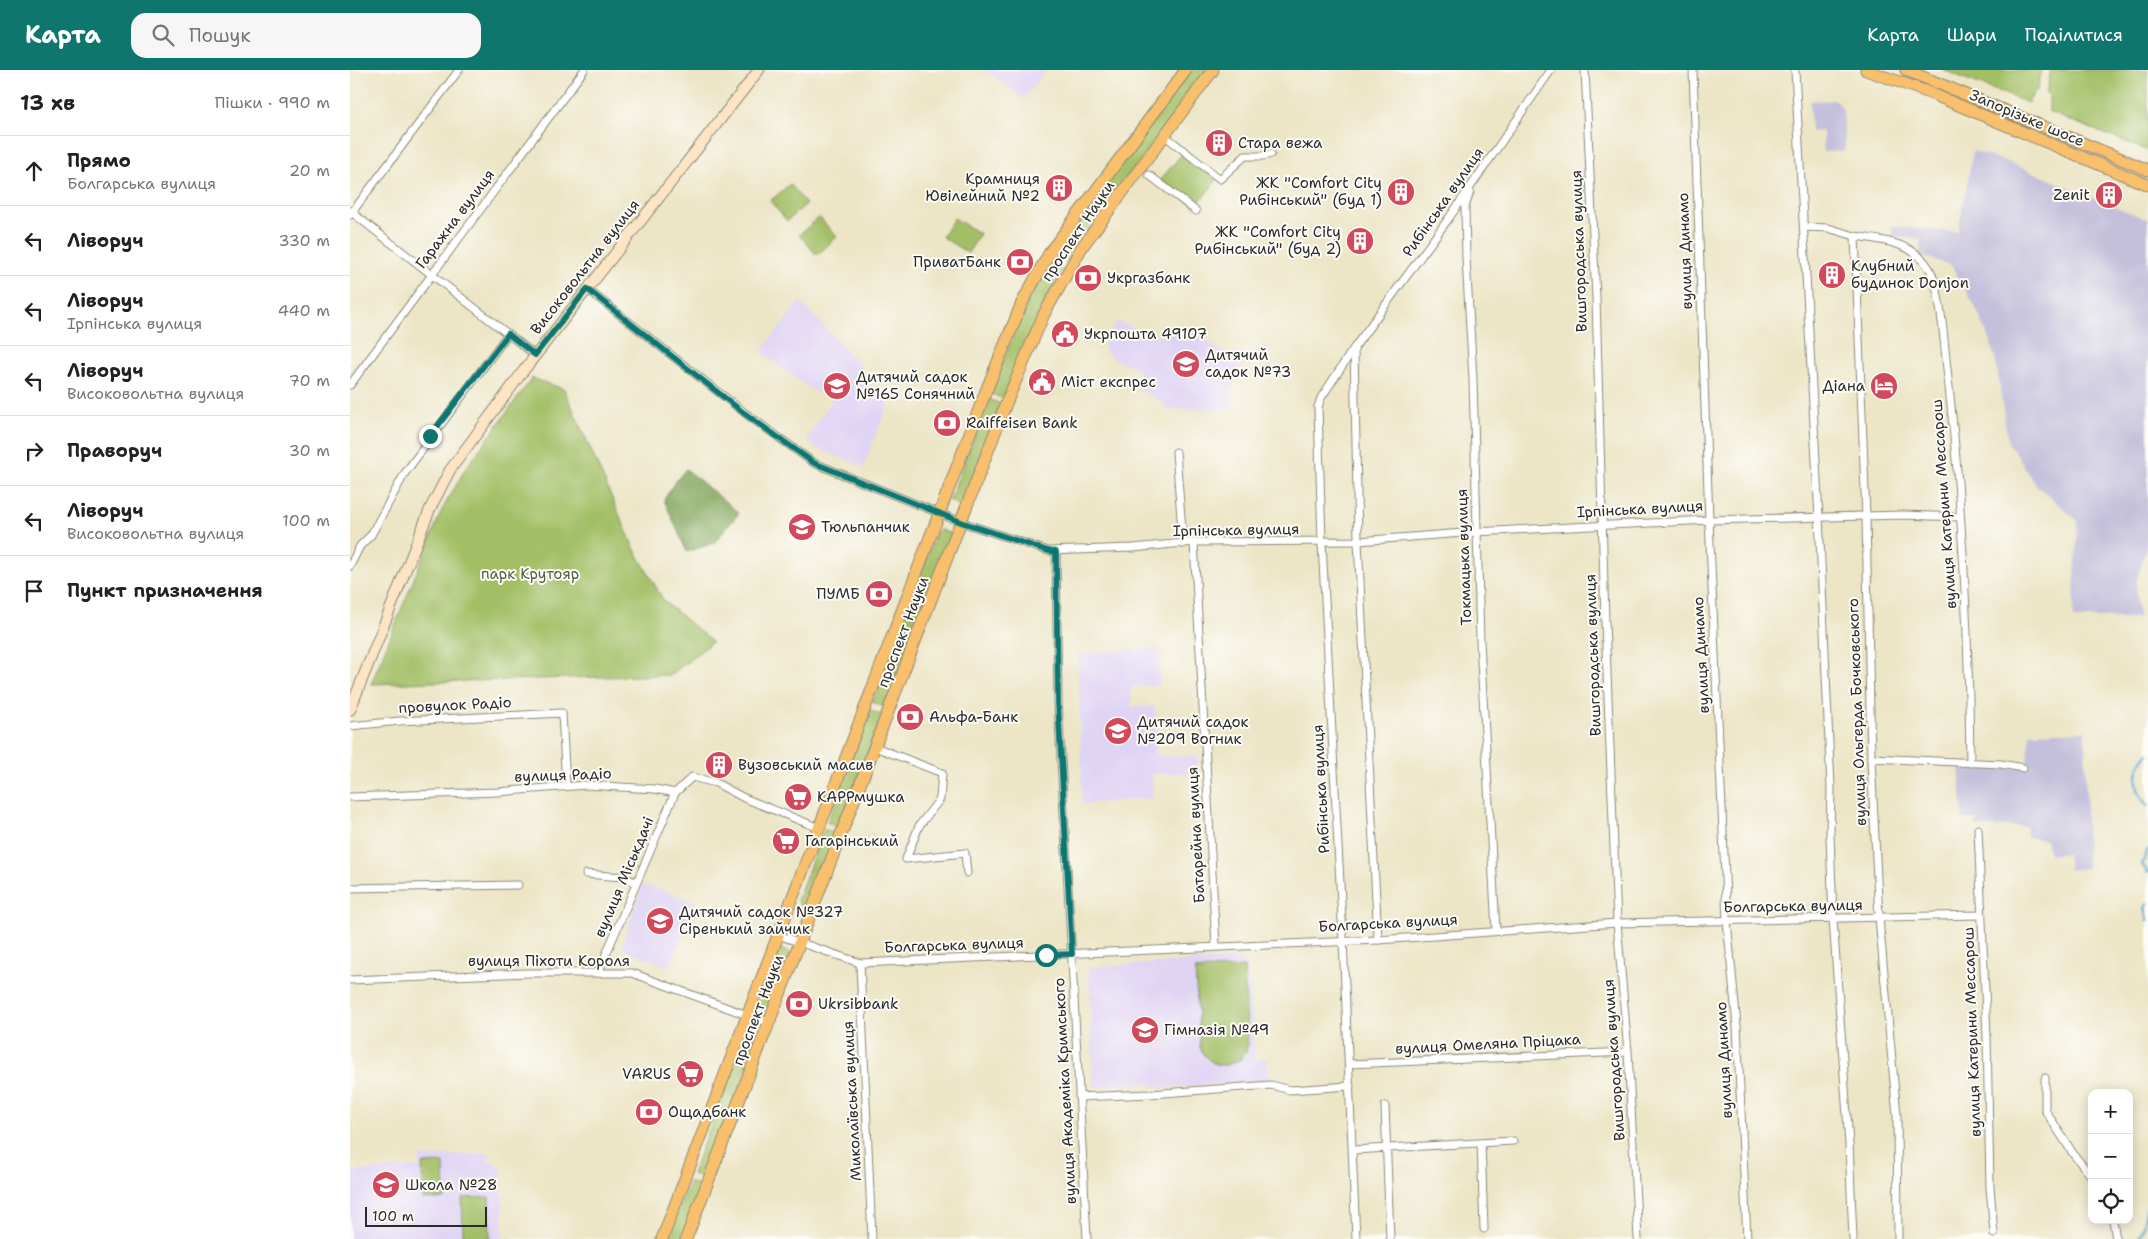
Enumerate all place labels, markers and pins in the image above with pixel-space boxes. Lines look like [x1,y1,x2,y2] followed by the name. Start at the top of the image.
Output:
[1204,128,1234,158] building icon: Стара вежа
[1238,133,1323,153] place label: Стара вежа
[925,169,1040,206] place label: Крамниця Ювілейний №2
[1044,173,1074,203] building icon: Крамниця Ювілейний №2
[1239,173,1382,210] place label: ЖК "Comfort City Рибінський" (буд 1)
[1386,177,1416,207] building icon: ЖК "Comfort City Рибінський" (буд 1)
[2094,180,2124,210] building icon: Zenit
[2053,185,2090,205] place label: Zenit
[1195,222,1341,259] place label: ЖК "Comfort City Рибінський" (буд 2)
[1345,226,1375,256] building icon: ЖК "Comfort City Рибінський" (буд 2)
[1005,247,1035,277] bank icon: ПриватБанк
[913,252,1001,272] place label: ПриватБанк
[1851,256,1969,293] place label: Клубний будинок Donjon
[1817,260,1847,290] building icon: Клубний будинок Donjon
[1073,263,1103,293] bank icon: Укргазбанк
[1107,268,1190,288] place label: Укргазбанк
[1050,319,1080,349] public building icon: Укрпошта 49107
[1084,324,1207,344] place label: Укрпошта 49107
[1205,345,1291,382] place label: Дитячий садок №73
[1171,349,1201,379] school or university icon: Дитячий садок №73
[856,367,975,404] place label: Дитячий садок №165 Сонячний
[1027,367,1057,397] public building icon: Міст експрес
[822,371,852,401] school or university icon: Дитячий садок №165 Сонячний
[1869,371,1899,401] hotel icon: Діана
[1061,372,1156,392] place label: Міст експрес
[1822,376,1866,396] place label: Діана
[932,408,962,438] bank icon: Raiffeisen Bank
[966,413,1078,433] place label: Raiffeisen Bank
[787,512,817,542] school or university icon: Тюльпанчик
[821,517,910,537] place label: Тюльпанчик
[864,579,894,609] bank icon: ПУМБ
[816,584,860,604] place label: ПУМБ
[895,702,925,732] bank icon: Альфа-Банк
[929,707,1018,727] place label: Альфа-Банк
[1137,712,1249,749] place label: Дитячий садок №209 Вогник
[1103,716,1133,746] school or university icon: Дитячий садок №209 Вогник
[704,750,734,780] building icon: Вузовський масив
[738,755,873,775] place label: Вузовський масив
[783,782,813,812] supermarket icon: КАРРмушка
[817,787,905,807] place label: КАРРмушка
[771,826,801,856] supermarket icon: Гагарінський
[805,831,899,851] place label: Гагарінський
[679,902,843,939] place label: Дитячий садок №327 Сіренький зайчик
[645,906,675,936] school or university icon: Дитячий садок №327 Сіренький зайчик
[784,989,814,1019] bank icon: Ukrsibbank
[818,994,899,1014] place label: Ukrsibbank
[1130,1015,1160,1045] school or university icon: Гімназія №49
[1164,1020,1269,1040] place label: Гімназія №49
[675,1059,705,1089] supermarket icon: VARUS
[622,1064,671,1084] place label: VARUS
[634,1097,664,1127] bank icon: Ощадбанк
[668,1102,746,1122] place label: Ощадбанк
[371,1170,401,1200] school or university icon: Школа №28
[405,1175,497,1195] place label: Школа №28

